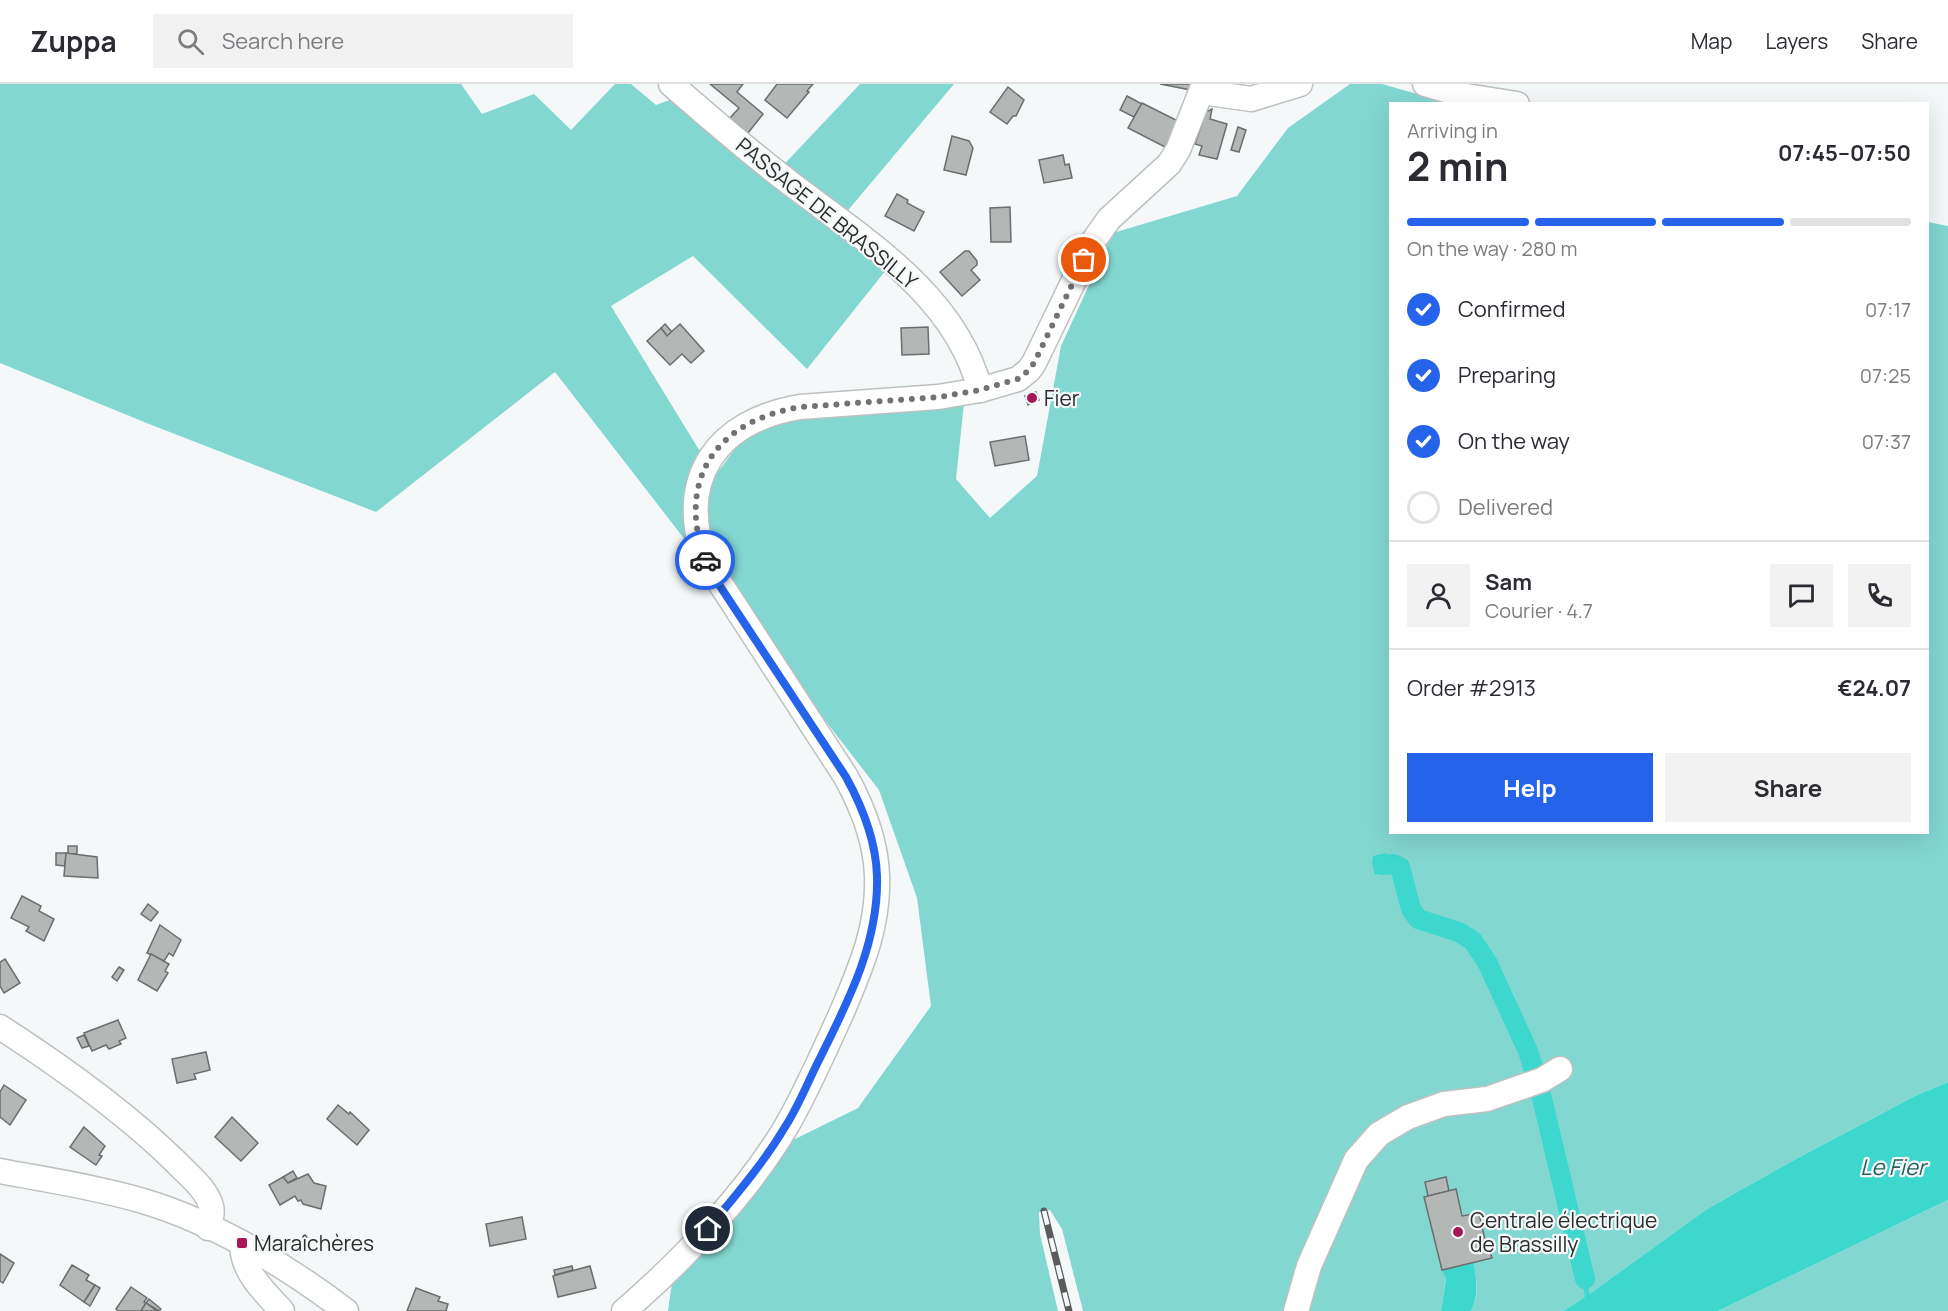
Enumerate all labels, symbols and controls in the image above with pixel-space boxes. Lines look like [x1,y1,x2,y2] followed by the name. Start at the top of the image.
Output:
[153,14,573,68] search box
[30,22,117,60] text: Zuppa
[174,25,207,58] icon: search
[222,26,344,56] text: Search here
[1691,27,1732,55] text: Map
[1765,27,1828,55] text: Layers
[1861,27,1918,55] text: Share
[1407,117,1498,144] text: Arriving in
[730,131,924,295] street label: PASSAGE DE BRASSILLY
[1778,138,1911,168] text: 07:45–07:50
[1407,139,1508,193] text: 2 min
[1058,234,1109,285] pin
[1407,235,1577,262] text: On the way · 280 m
[1067,243,1100,276] icon: bag
[1407,293,1440,326] icon: check
[1458,294,1566,324] text: Confirmed
[1865,296,1911,323] text: 07:17
[1407,359,1440,392] icon: check
[1458,360,1556,390] text: Preparing
[1860,362,1911,389] text: 07:25
[1044,384,1080,412] place label: Fier
[1025,391,1039,405] marker: Fier
[1407,425,1440,458] icon: check
[1458,426,1570,456] text: On the way
[1862,428,1911,455] text: 07:37
[1458,492,1553,522] text: Delivered
[675,530,735,590] courier
[689,544,722,577] icon: car
[1407,564,1470,627] button: person
[1770,564,1833,627] button: chat
[1848,564,1911,627] button: phone
[1485,567,1532,597] text: Sam
[1485,597,1593,624] text: Courier · 4.7
[1407,673,1536,703] text: Order #2913
[1837,673,1911,703] text: €24.07
[1407,753,1653,822] button: Help
[1665,753,1911,822] button: Share
[1860,1152,1929,1182] water label: Le Fier
[682,1203,733,1254] pin
[1470,1206,1657,1258] place label: Centrale électrique de Brassilly
[691,1212,724,1245] icon: home
[1451,1225,1465,1239] marker: Centrale électrique de Brassilly
[254,1229,374,1257] place label: Maraîchères
[235,1236,249,1250] marker: Maraîchères

